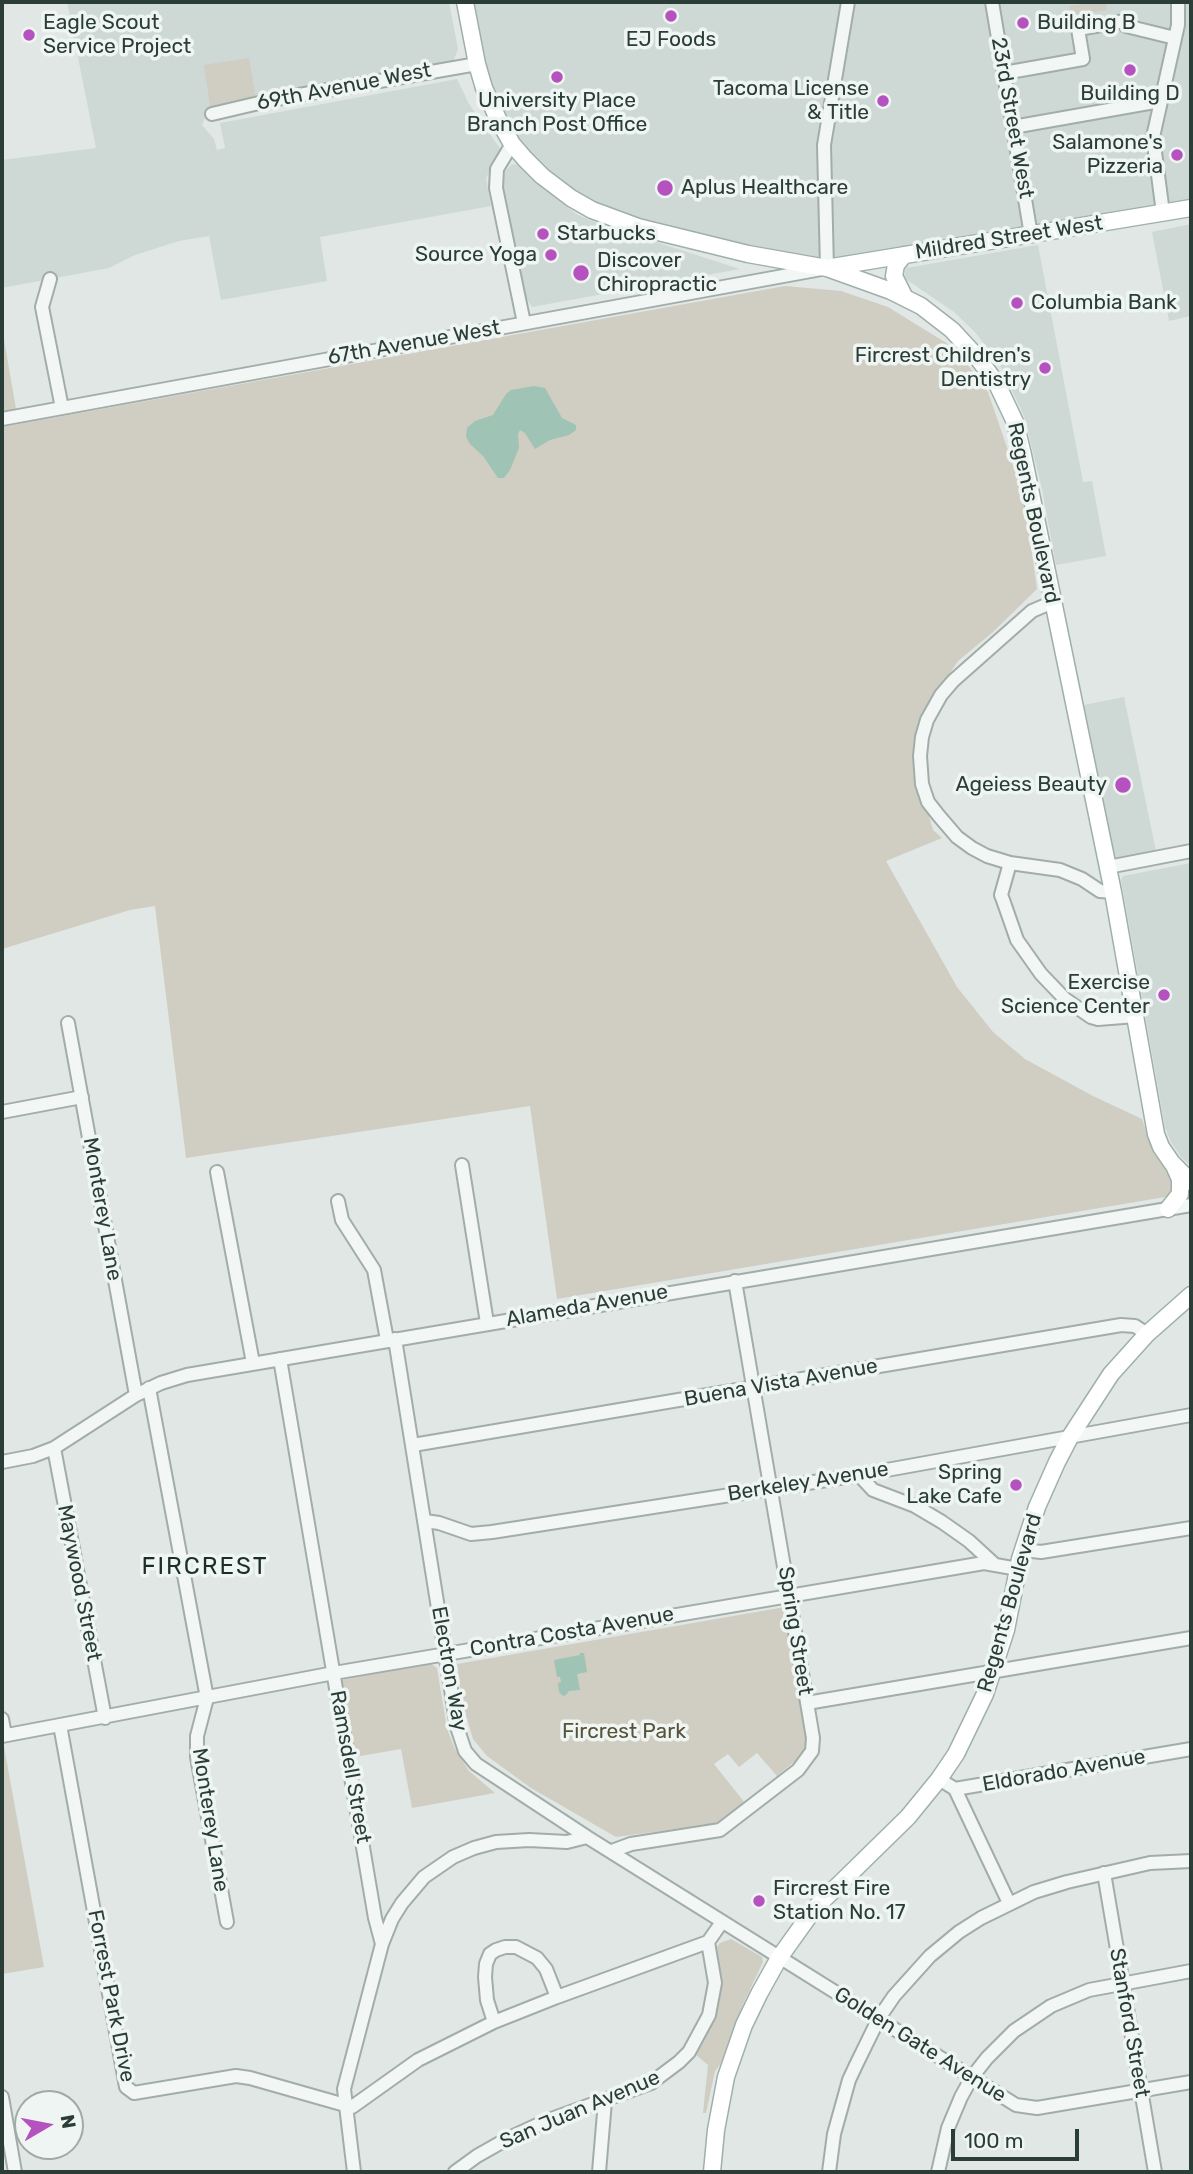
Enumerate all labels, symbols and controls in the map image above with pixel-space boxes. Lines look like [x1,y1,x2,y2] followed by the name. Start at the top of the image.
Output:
[663,8,679,24] marker: EJ Foods
[43,10,191,60] place label: Eagle Scout Service Project
[1037,10,1136,36] place label: Building B
[1015,15,1031,31] marker: Building B
[21,27,37,43] marker: Eagle Scout Service Project
[626,27,716,53] place label: EJ Foods
[985,35,1039,201] street label: 23rd Street West
[255,58,433,116] street label: 69th Avenue West
[1122,62,1138,78] marker: Building D
[549,69,565,85] marker: University Place Branch Post Office
[713,76,869,126] place label: Tacoma License & Title
[1080,81,1180,107] place label: Building D
[467,88,647,138] place label: University Place Branch Post Office
[875,93,891,109] marker: Tacoma License & Title
[1052,130,1163,180] place label: Salamone's Pizzeria
[1169,147,1185,163] marker: Salamone's Pizzeria
[681,175,848,201] place label: Aplus Healthcare
[655,178,675,198] marker: Aplus Healthcare
[913,211,1105,265] street label: Mildred Street West
[557,221,656,247] place label: Starbucks
[535,226,551,242] marker: Starbucks
[415,242,537,268] place label: Source Yoga
[543,247,559,263] marker: Source Yoga
[597,248,717,298] place label: Discover Chiropractic
[571,263,591,283] marker: Discover Chiropractic
[1031,290,1177,316] place label: Columbia Bank
[1009,295,1025,311] marker: Columbia Bank
[326,315,502,371] street label: 67th Avenue West
[855,343,1031,393] place label: Fircrest Children's Dentistry
[1037,360,1053,376] marker: Fircrest Children's Dentistry
[1001,420,1065,606] street label: Regents Boulevard
[956,772,1107,798] place label: Ageiess Beauty
[1113,775,1133,795] marker: Ageiess Beauty
[1001,970,1150,1020] place label: Exercise Science Center
[1156,987,1172,1003] marker: Exercise Science Center
[77,1135,127,1283] street label: Monterey Lane
[504,1279,670,1333] street label: Alameda Avenue
[682,1354,880,1412] street label: Buena Vista Avenue
[726,1457,890,1507] street label: Berkeley Avenue
[906,1460,1002,1510] place label: Spring Lake Cafe
[1008,1477,1024,1493] marker: Spring Lake Cafe
[51,1503,107,1663] street label: Maywood Street
[972,1511,1048,1695] street label: Regents Boulevard
[142,1553,268,1581] district label: FIRCREST
[772,1565,818,1697] street label: Spring Street
[468,1602,676,1662] street label: Contra Costa Avenue
[426,1605,472,1733] street label: Electron Way
[324,1688,376,1846] street label: Ramsdell Street
[562,1719,686,1745] park label: Fircrest Park
[981,1744,1147,1798] street label: Eldorado Avenue
[186,1746,234,1894] street label: Monterey Lane
[773,1876,906,1926] place label: Fircrest Fire Station No. 17
[751,1893,767,1909] marker: Fircrest Fire Station No. 17
[82,1908,140,2084] street label: Forrest Park Drive
[1103,1946,1155,2100] street label: Stanford Street
[829,1982,1011,2108] street label: Golden Gate Avenue
[496,2065,664,2155] street label: San Juan Avenue
[14,2090,84,2160] north arrow
[56,2113,81,2130] text: N
[955,2114,1083,2158] scale bar
[964,2128,1023,2153] text: 100 m

